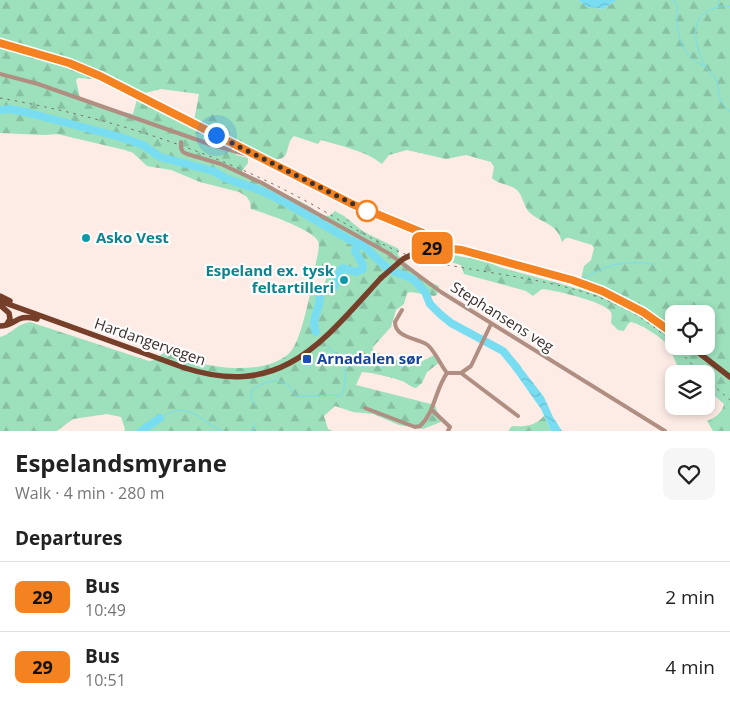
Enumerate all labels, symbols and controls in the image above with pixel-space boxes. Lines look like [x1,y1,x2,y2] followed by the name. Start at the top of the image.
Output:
[204,123,229,148] your location
[356,200,378,222] unlabelled marker
[96,227,169,247] place label: Asko Vest
[80,232,92,244] marker: Asko Vest
[410,232,454,264] line badge: 29
[422,236,442,260] text: 29
[205,260,335,297] place label: Espeland ex. tysk feltartilleri
[338,274,350,286] marker: Espeland ex. tysk feltartilleri
[447,276,558,356] street label: Stephansens veg
[665,305,715,415] map controls
[665,305,715,355] button: locate
[92,313,209,369] street label: Hardangervegen
[317,348,423,368] place label: Arnadalen sør
[301,353,313,365] marker: Arnadalen sør
[665,365,715,415] button: layers
[15,446,227,479] text: Espelandsmyrane
[663,448,715,500] button: heart
[15,482,165,504] text: Walk · 4 min · 280 m
[15,525,122,551] text: Departures
[85,573,120,599] text: Bus
[665,584,715,610] text: 2 min
[32,585,53,609] text: 29
[85,599,126,621] text: 10:49
[85,643,120,669] text: Bus
[665,654,715,680] text: 4 min
[32,655,53,679] text: 29
[85,669,126,691] text: 10:51

